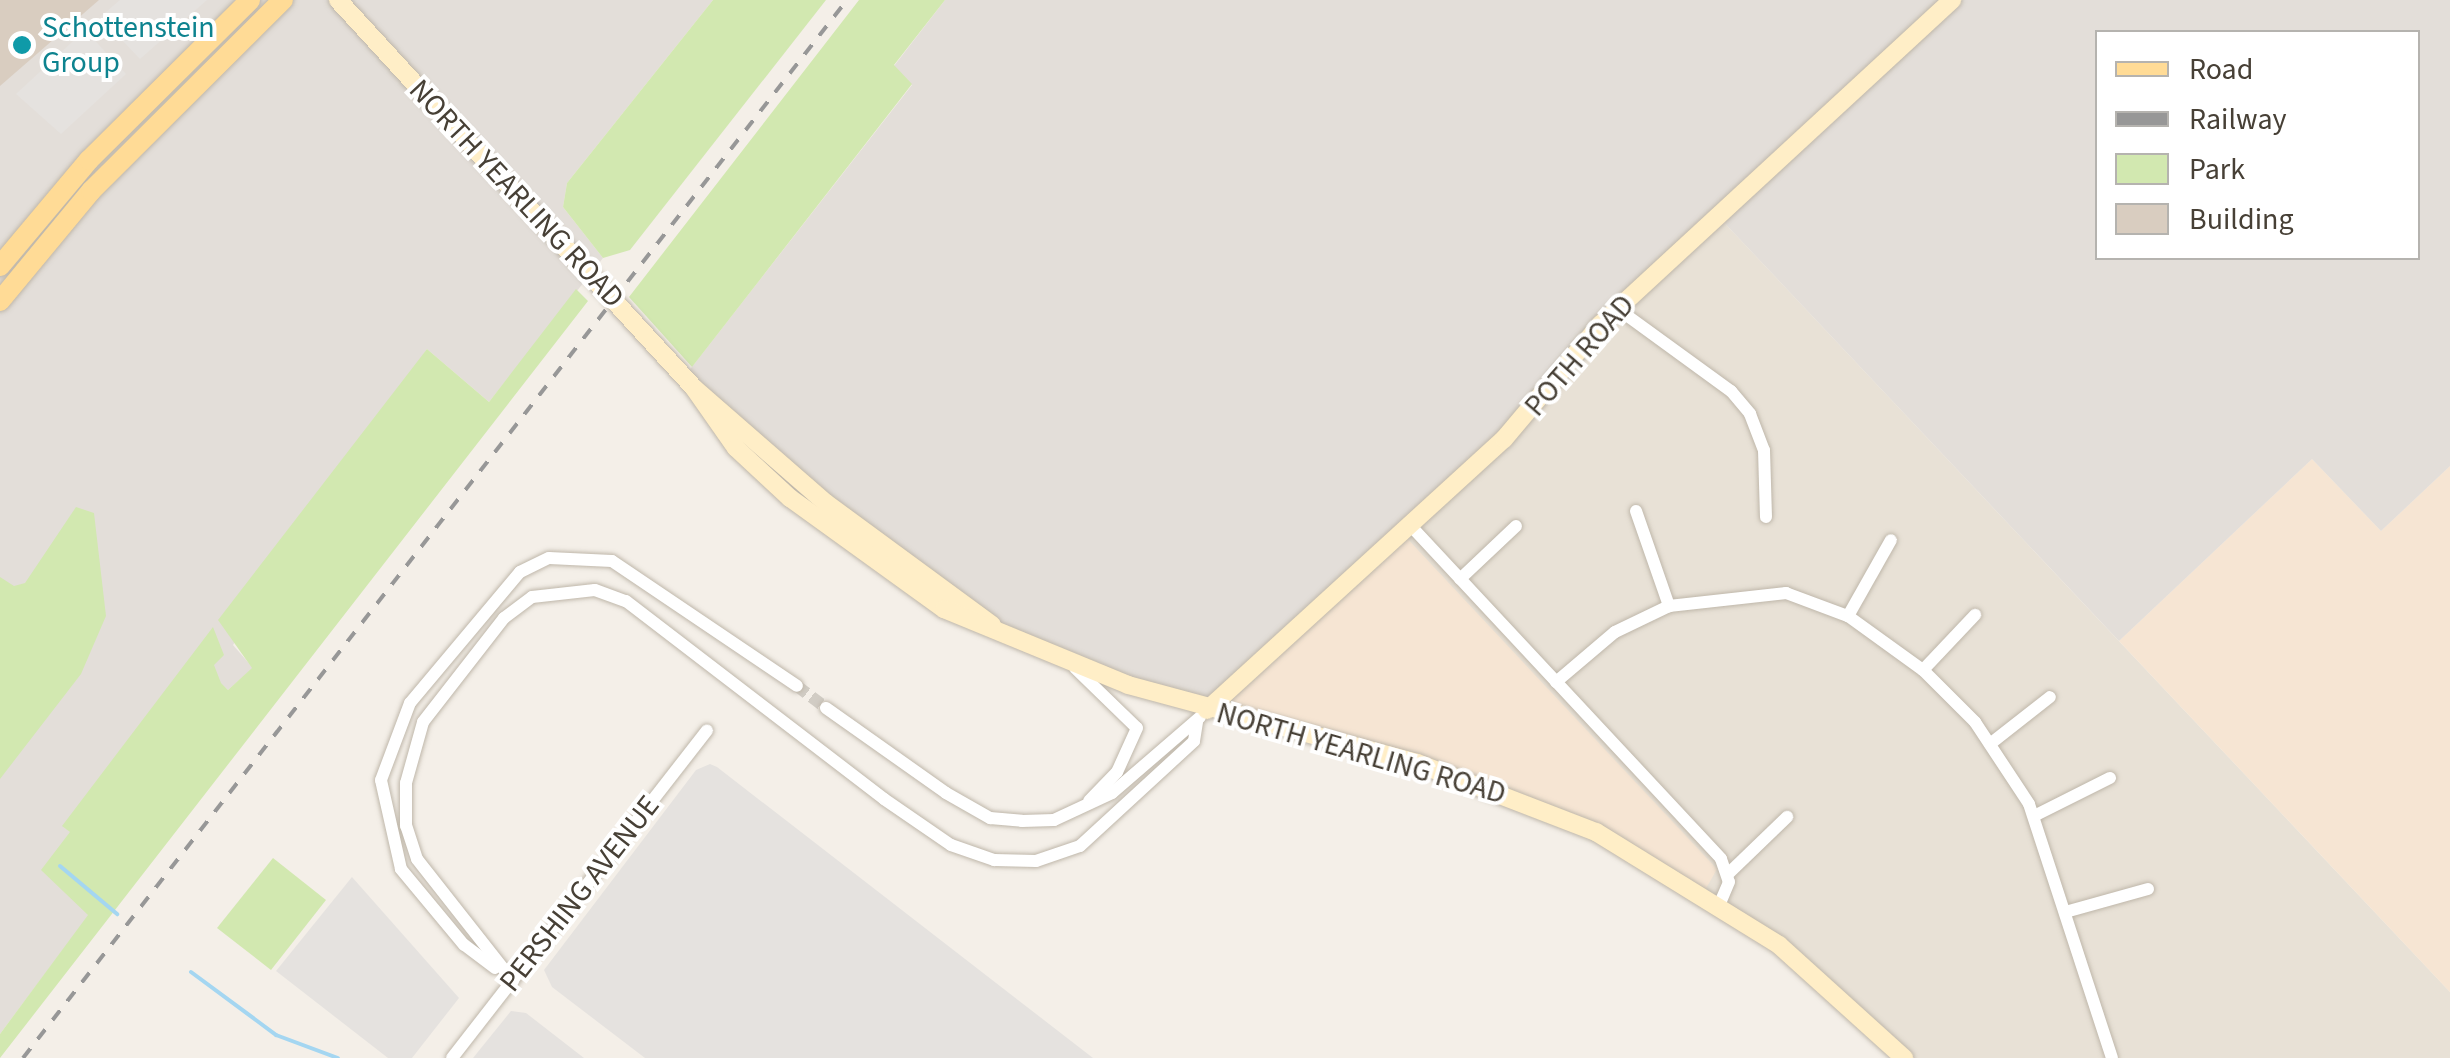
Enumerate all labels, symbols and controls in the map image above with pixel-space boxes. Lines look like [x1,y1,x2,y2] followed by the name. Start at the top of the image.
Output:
[42,10,215,80] place label: Schottenstein Group
[2095,30,2420,260] legend
[11,34,33,56] marker: Schottenstein Group
[2189,48,2253,91] text: Road
[401,72,631,316] street label: NORTH YEARLING ROAD
[2189,98,2287,141] text: Railway
[2189,148,2245,191] text: Park
[2189,198,2294,241] text: Building
[1517,288,1643,424] street label: POTH ROAD
[1212,696,1510,812] street label: NORTH YEARLING ROAD
[492,789,668,999] street label: PERSHING AVENUE

